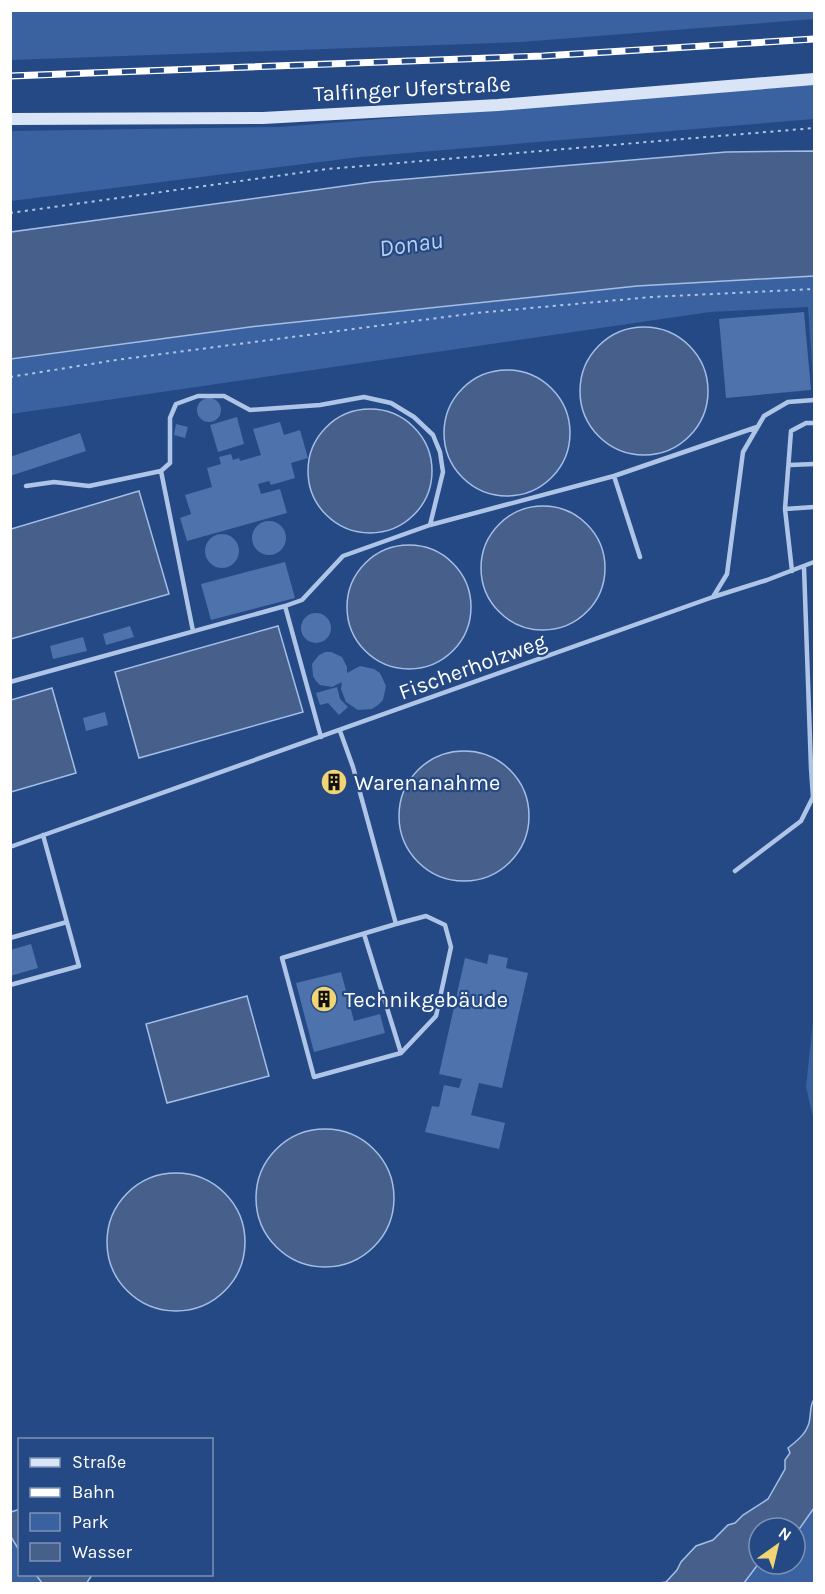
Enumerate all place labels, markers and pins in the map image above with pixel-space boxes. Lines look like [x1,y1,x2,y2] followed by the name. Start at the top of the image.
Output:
[319,767,349,797] building icon: Warenanahme
[354,770,500,796] place label: Warenanahme
[309,984,339,1014] building icon: Technikgebäude
[344,987,508,1013] place label: Technikgebäude

